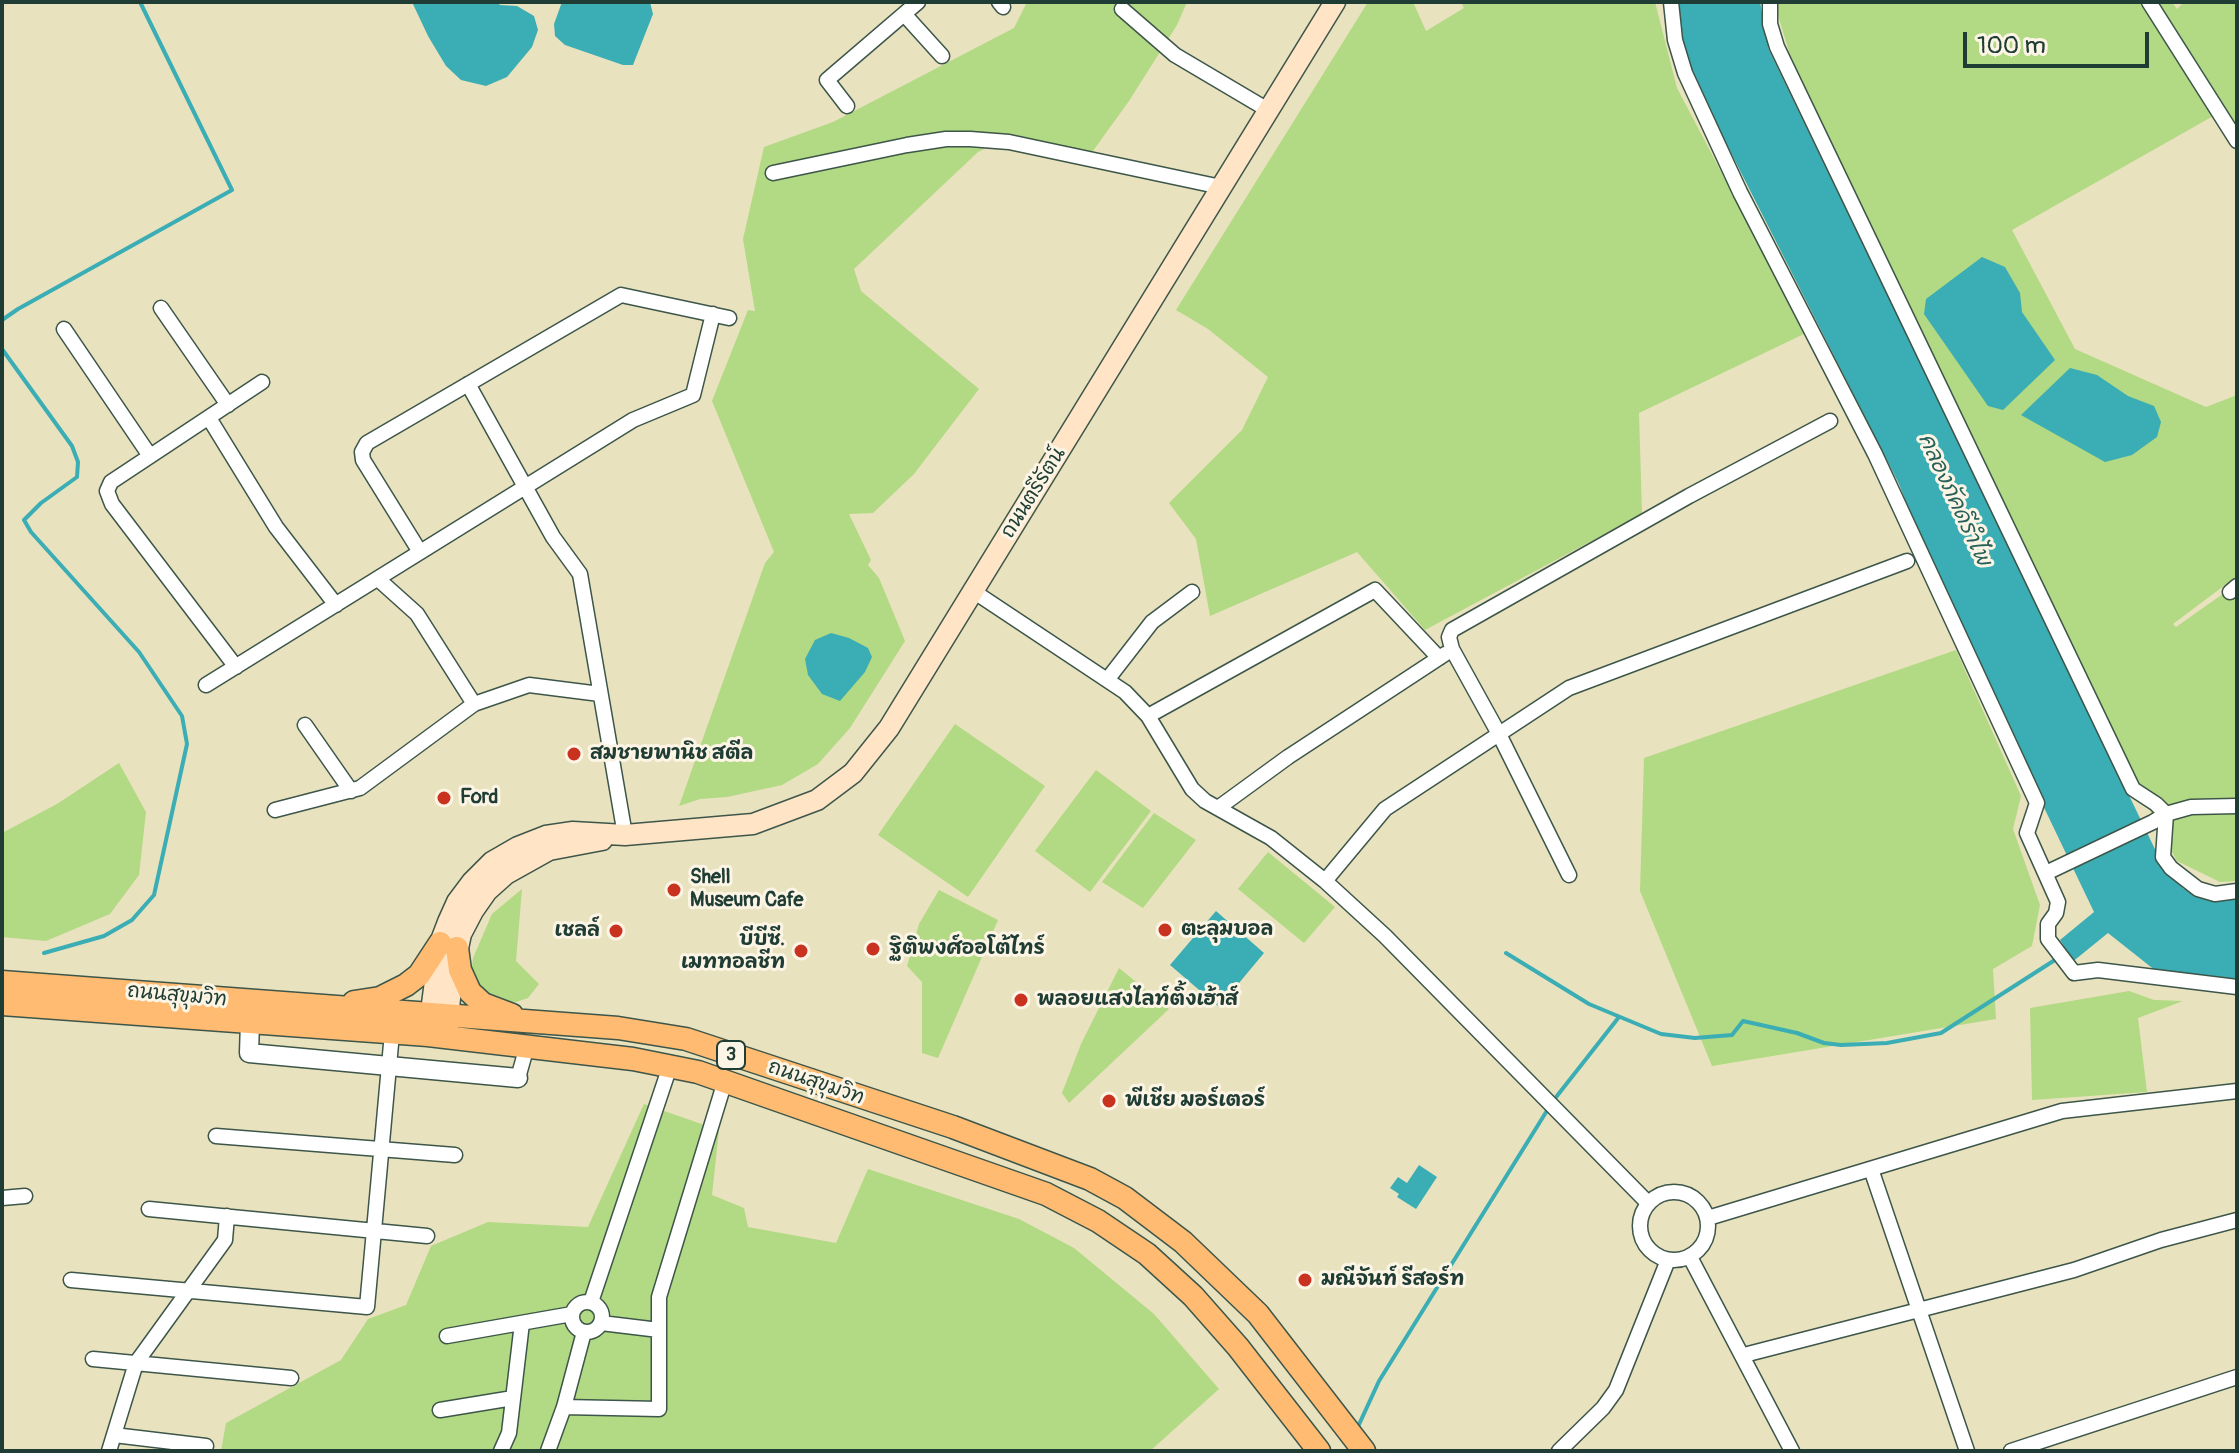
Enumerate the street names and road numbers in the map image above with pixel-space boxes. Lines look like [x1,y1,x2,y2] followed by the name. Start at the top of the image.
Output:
[997,443,1071,543] street label: ถนนตรีรัตน์
[126,980,228,1012] street label: ถนนสุขุมวิท
[717,1041,745,1069] road number: 3
[765,1055,867,1111] street label: ถนนสุขุมวิท

